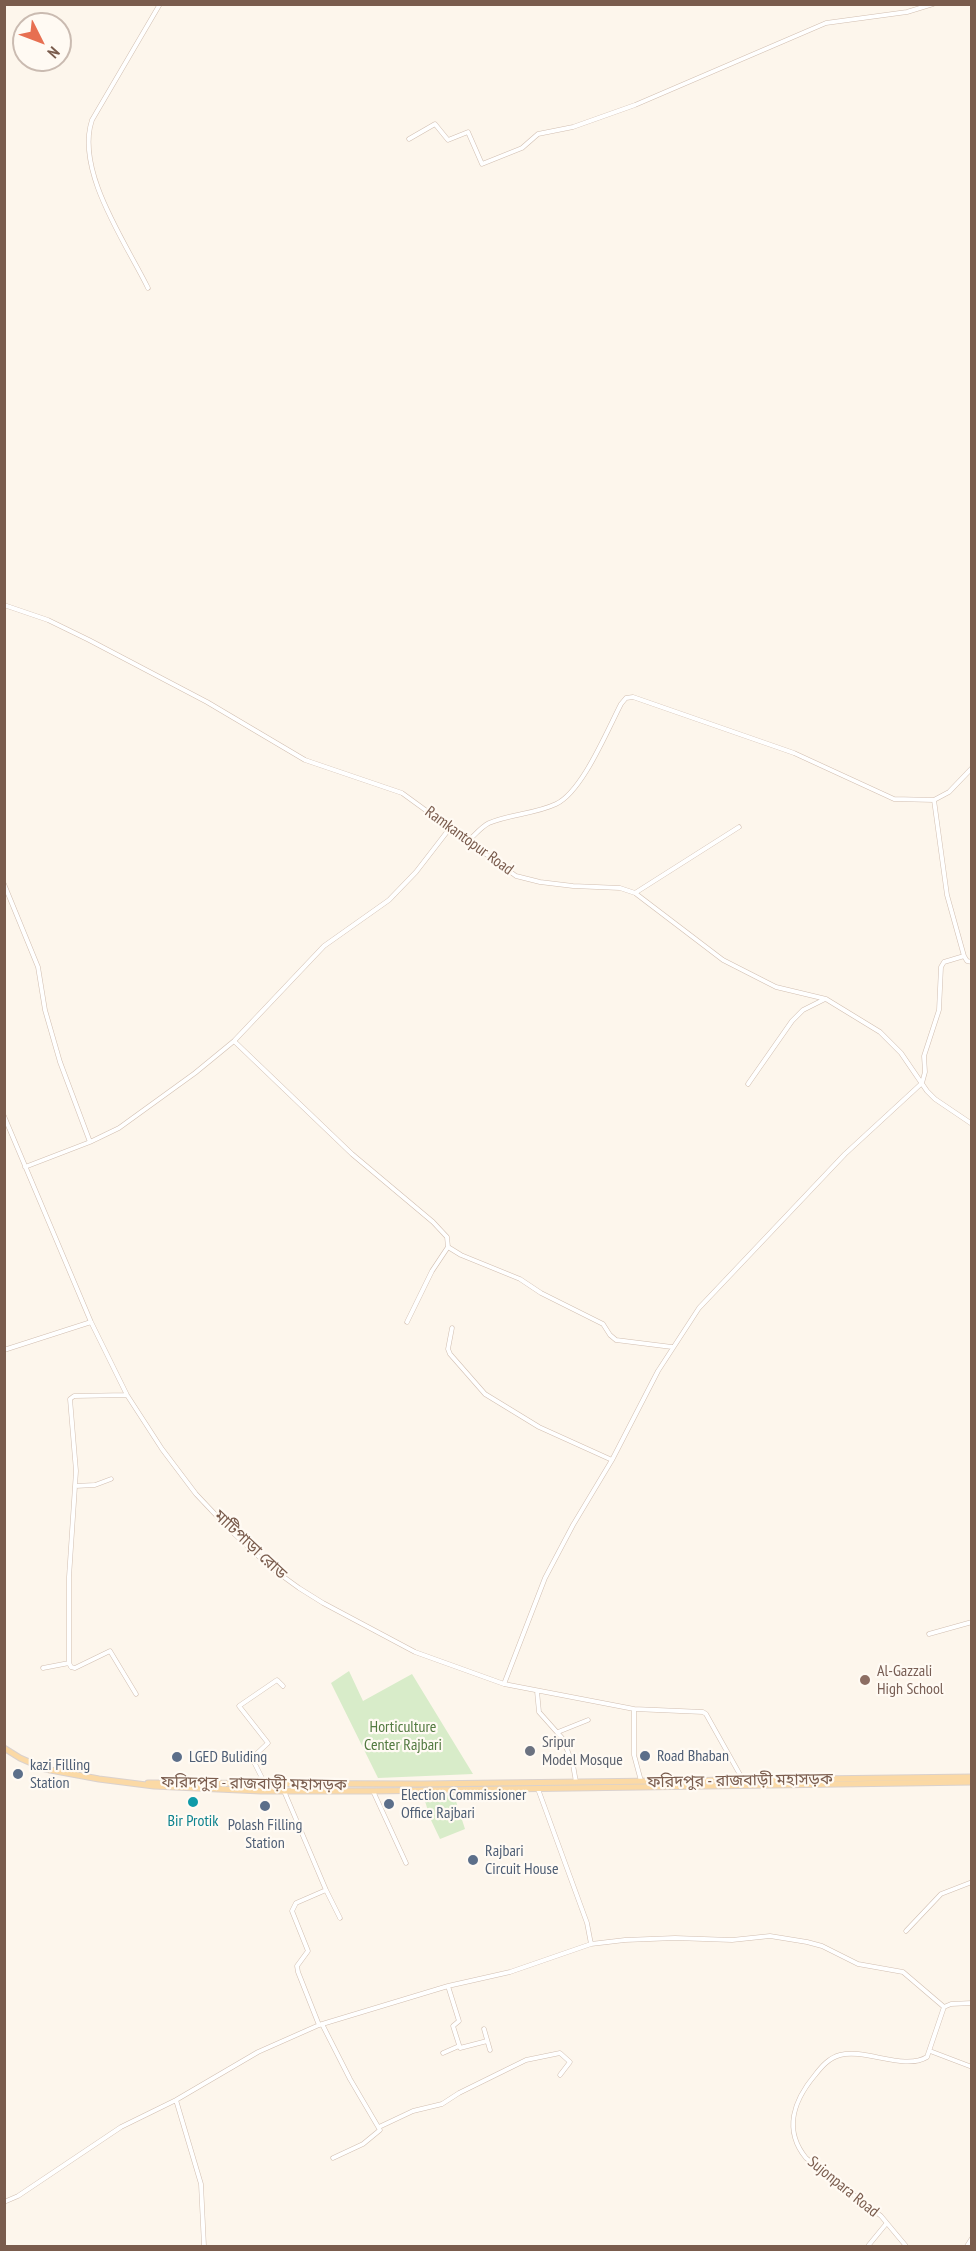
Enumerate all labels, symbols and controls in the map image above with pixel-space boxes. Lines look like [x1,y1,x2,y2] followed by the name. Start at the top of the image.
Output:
[12,12,72,72] north arrow
[44,43,64,63] text: N
[421,803,517,879] street label: Ramkantopur Road
[210,1506,290,1584] street label: মাটিপাড়া রোড
[877,1661,944,1699] place label: Al-Gazzali High School
[858,1673,872,1687] marker: Al-Gazzali High School
[364,1717,442,1755] park label: Horticulture Center Rajbari
[542,1732,623,1770] place label: Sripur Model Mosque
[523,1744,537,1758] marker: Sripur Model Mosque
[657,1746,729,1766] place label: Road Bhaban
[189,1747,267,1767] place label: LGED Buliding
[638,1749,652,1763] marker: Road Bhaban
[170,1750,184,1764] marker: LGED Buliding
[30,1755,90,1793] place label: kazi Filling Station
[11,1767,25,1781] marker: kazi Filling Station
[647,1770,833,1792] street label: ফরিদপুর - রাজবাড়ী মহাসড়ক
[161,1773,347,1795] street label: ফরিদপুর - রাজবাড়ী মহাসড়ক
[401,1785,526,1823] place label: Election Commissioner Office Rajbari
[186,1795,200,1809] marker: Bir Protik
[382,1797,396,1811] marker: Election Commissioner Office Rajbari
[258,1799,272,1813] marker: Polash Filling Station
[168,1811,218,1831] place label: Bir Protik
[228,1815,302,1853] place label: Polash Filling Station
[485,1841,559,1879] place label: Rajbari Circuit House
[466,1853,480,1867] marker: Rajbari Circuit House
[804,2152,882,2222] street label: Sujonpara Road

